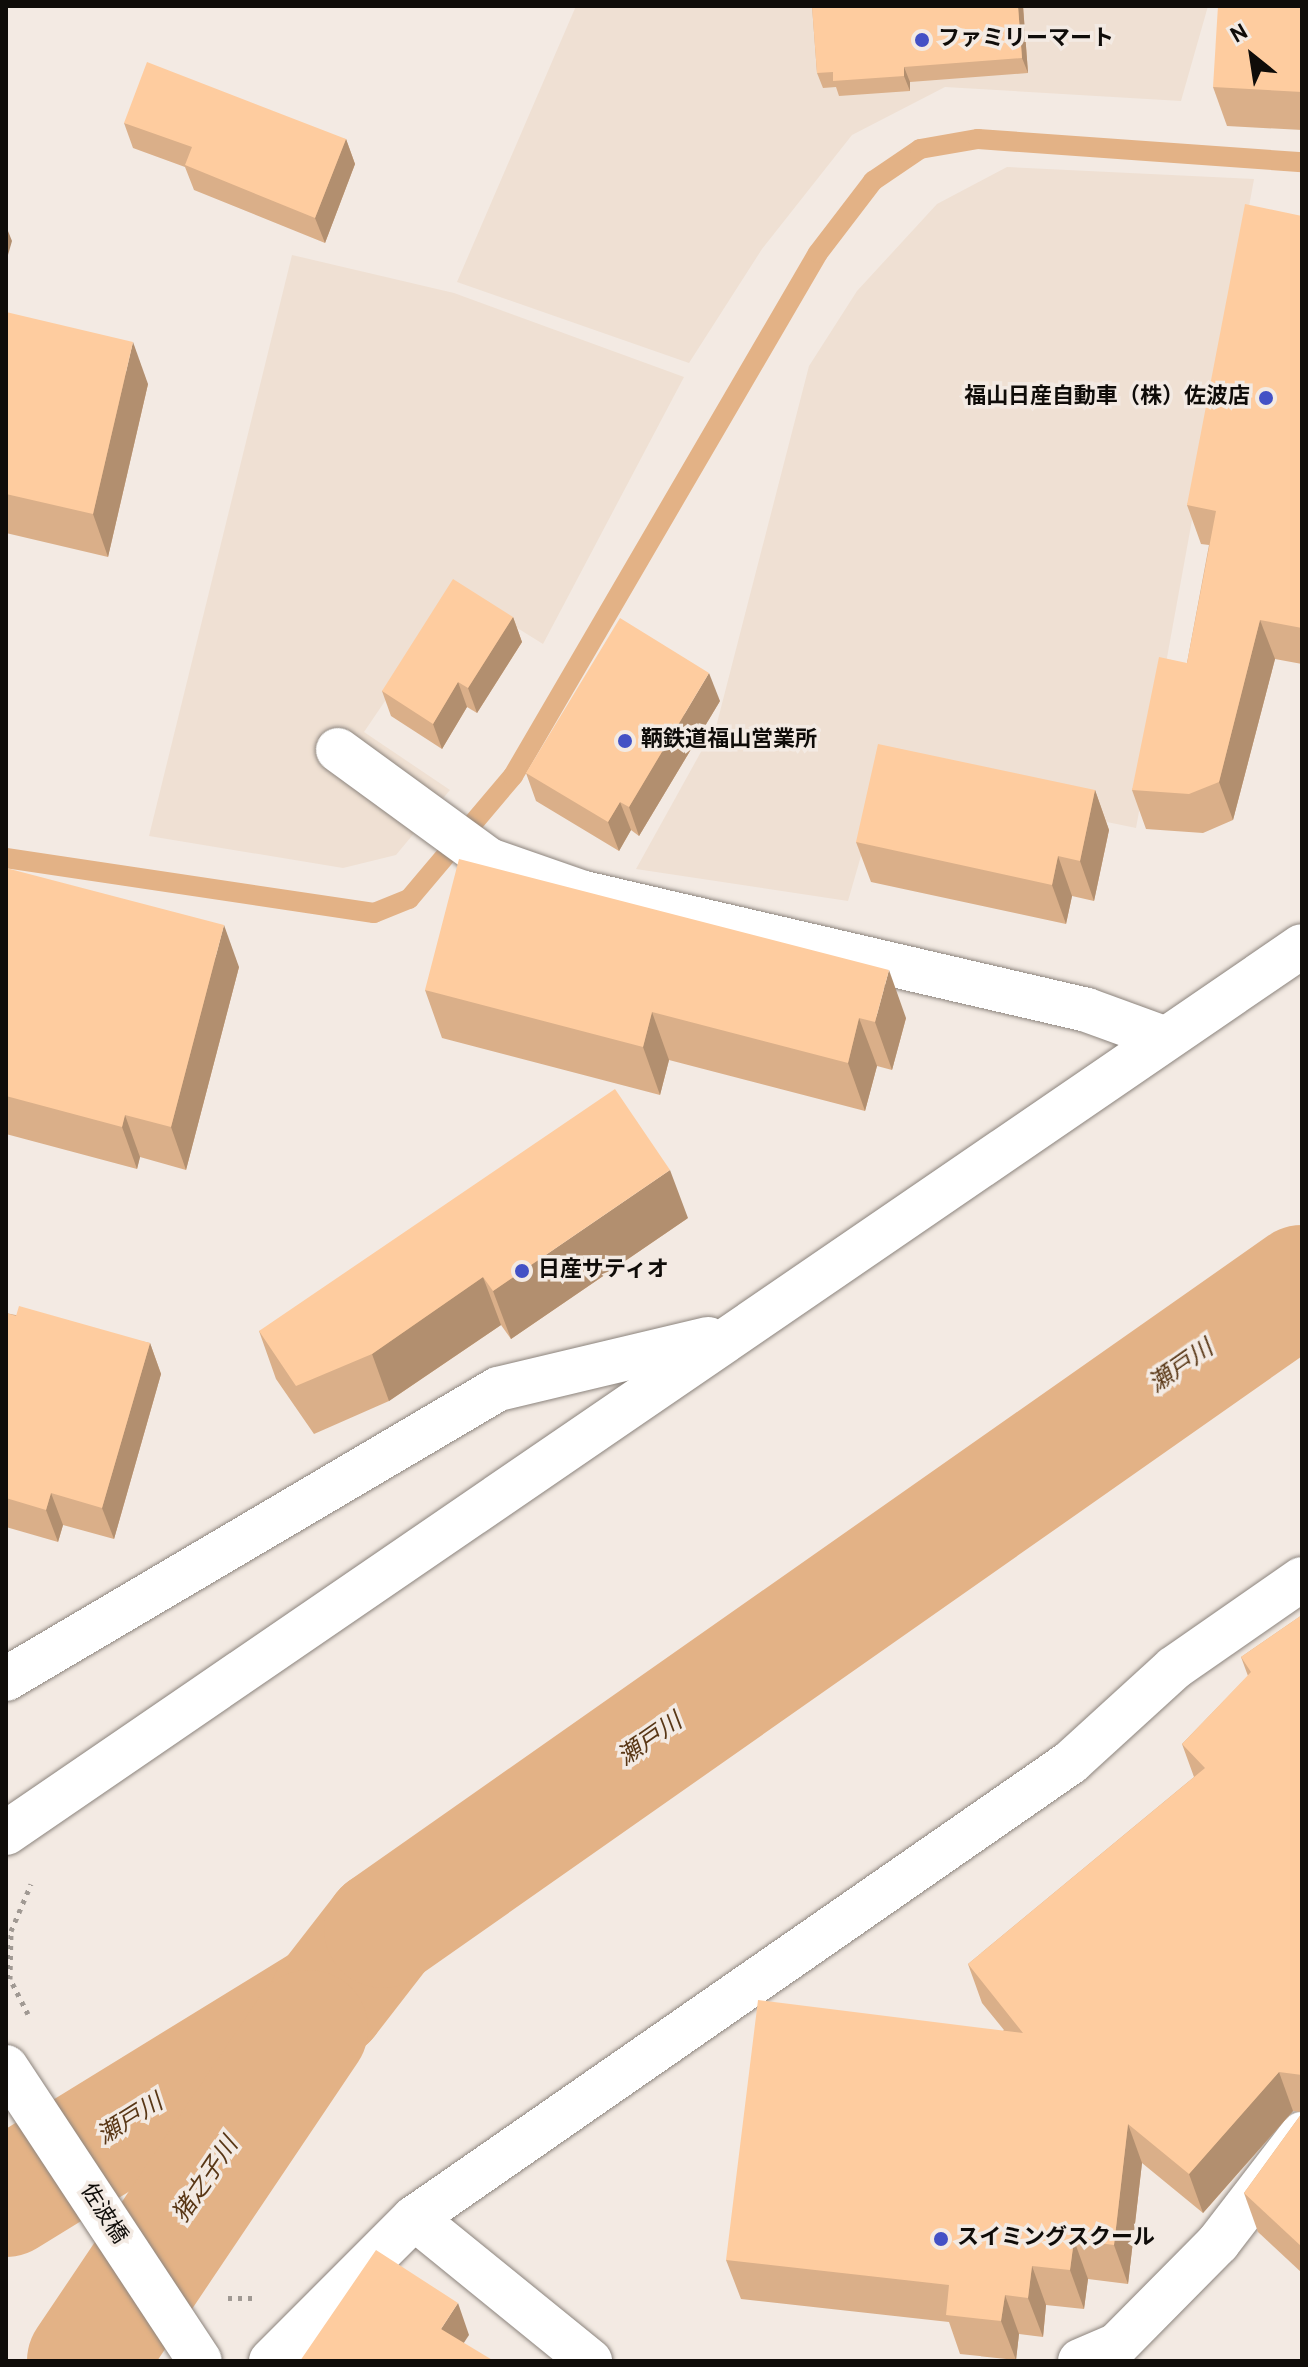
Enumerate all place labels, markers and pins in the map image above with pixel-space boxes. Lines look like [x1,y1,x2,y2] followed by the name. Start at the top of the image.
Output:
[938,27,1114,53] place label: ファミリーマート
[913,31,931,49] marker: ファミリーマート
[964,385,1250,411] place label: 福山日産自動車（株）佐波店
[1257,389,1275,407] marker: 福山日産自動車（株）佐波店
[641,728,817,754] place label: 鞆鉄道福山営業所
[616,732,634,750] marker: 鞆鉄道福山営業所
[538,1258,670,1284] place label: 日産サティオ
[513,1262,531,1280] marker: 日産サティオ
[957,2226,1155,2252] place label: スイミングスクール
[932,2230,950,2248] marker: スイミングスクール

